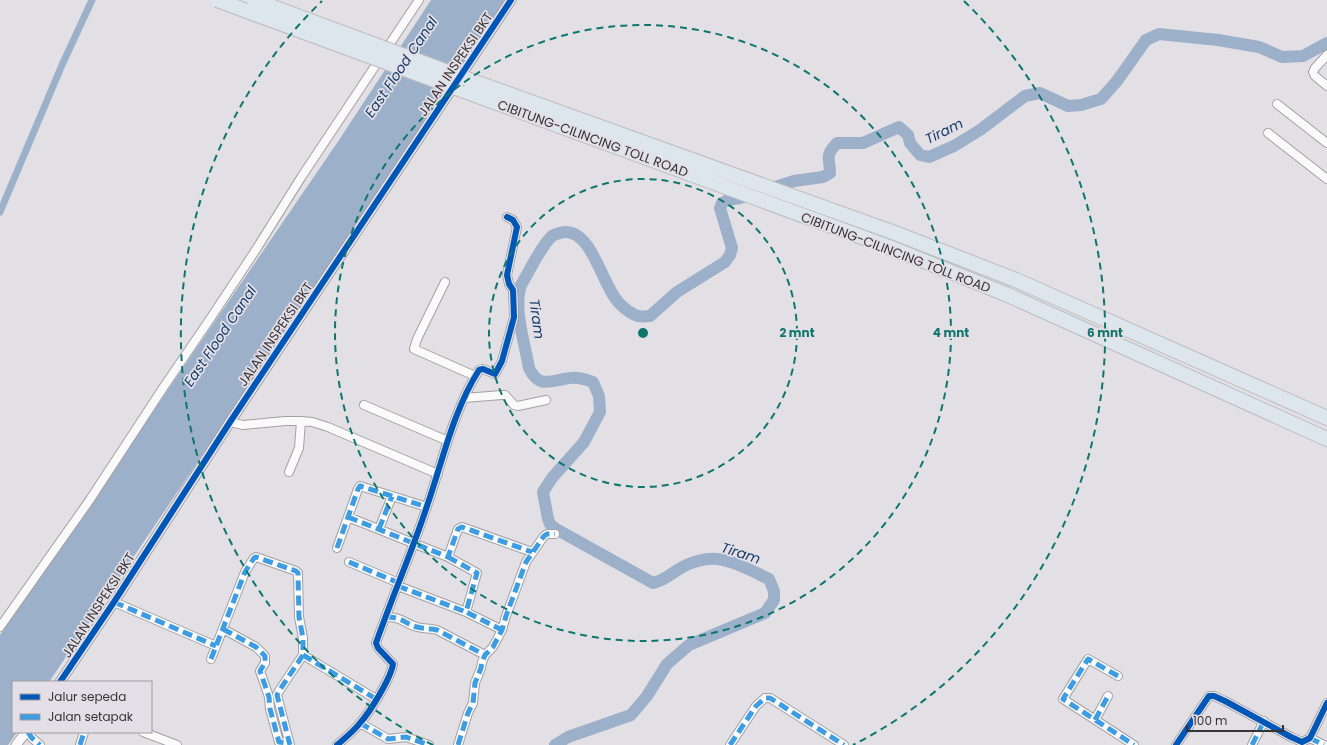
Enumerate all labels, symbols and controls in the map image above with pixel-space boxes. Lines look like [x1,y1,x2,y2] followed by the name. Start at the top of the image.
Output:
[414,9,497,120] street label: JALAN INSPEKSI BKT
[360,12,442,121] water label: East Flood Canal
[495,95,691,182] street label: CIBITUNG-CILINCING TOLL ROAD
[922,113,966,149] water label: Tiram
[798,207,993,297] street label: CIBITUNG-CILINCING TOLL ROAD
[234,279,317,390] street label: JALAN INSPEKSI BKT
[179,281,261,390] water label: East Flood Canal
[524,298,550,340] water label: Tiram
[779,324,815,341] text: 2 mnt
[933,324,969,341] text: 4 mnt
[1087,324,1123,341] text: 6 mnt
[636,326,650,340] centre of rings
[719,537,763,569] water label: Tiram
[57,549,140,661] street label: JALAN INSPEKSI BKT
[12,681,152,733] legend
[48,688,126,705] text: Jalur sepeda
[1187,707,1283,733] scale bar
[48,708,134,725] text: Jalan setapak
[1193,712,1227,729] text: 100 m

